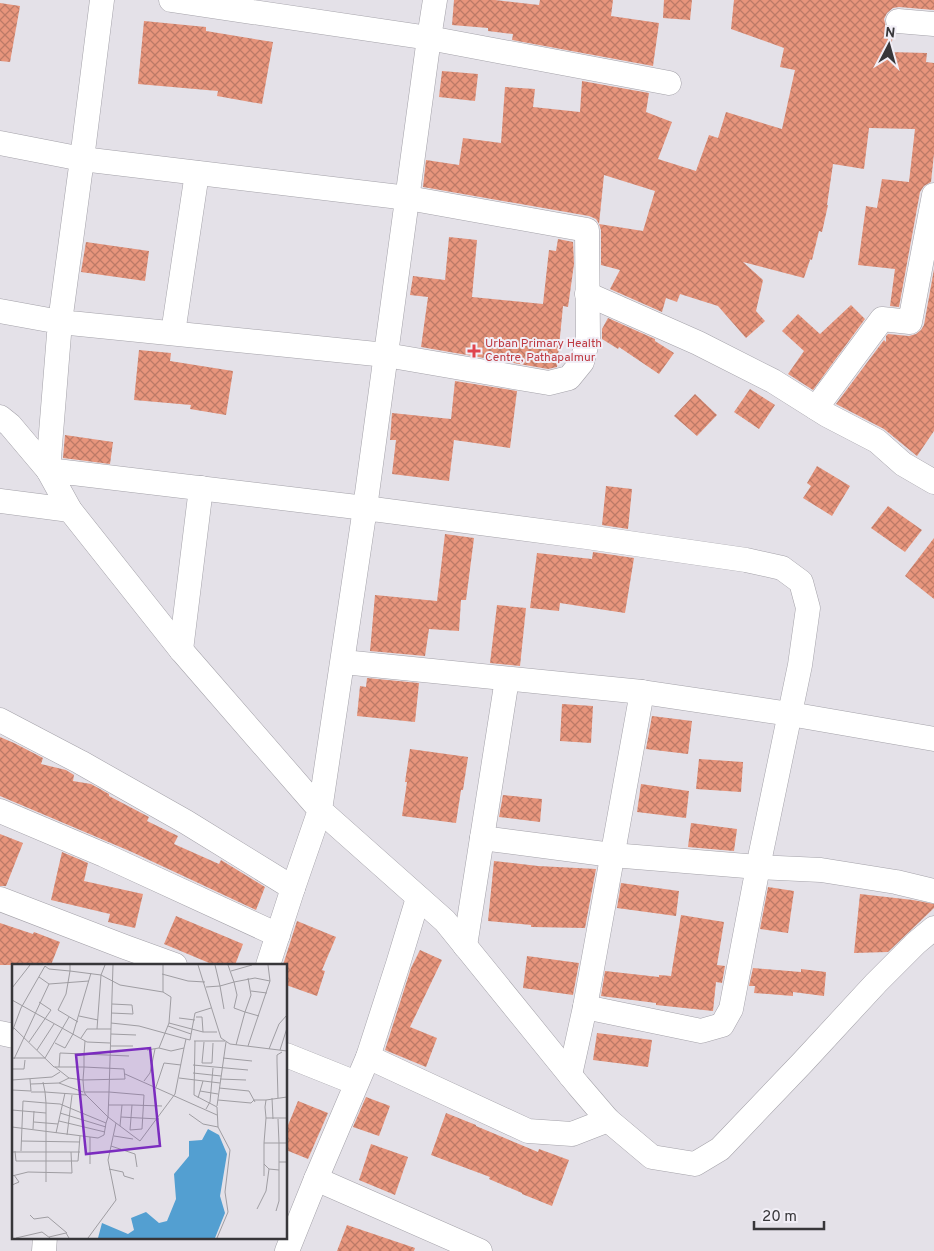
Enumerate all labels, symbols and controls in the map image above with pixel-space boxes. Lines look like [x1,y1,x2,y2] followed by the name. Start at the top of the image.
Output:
[864,20,914,70] north arrow
[884,25,896,43] text: N
[485,336,602,366] place label: Urban Primary Health Centre, Pathapalmur
[467,344,481,358] marker: Urban Primary Health Centre, Pathapalmur
[12,964,288,1238] inset map
[754,1198,824,1230] scale bar
[762,1208,797,1227] text: 20 m

